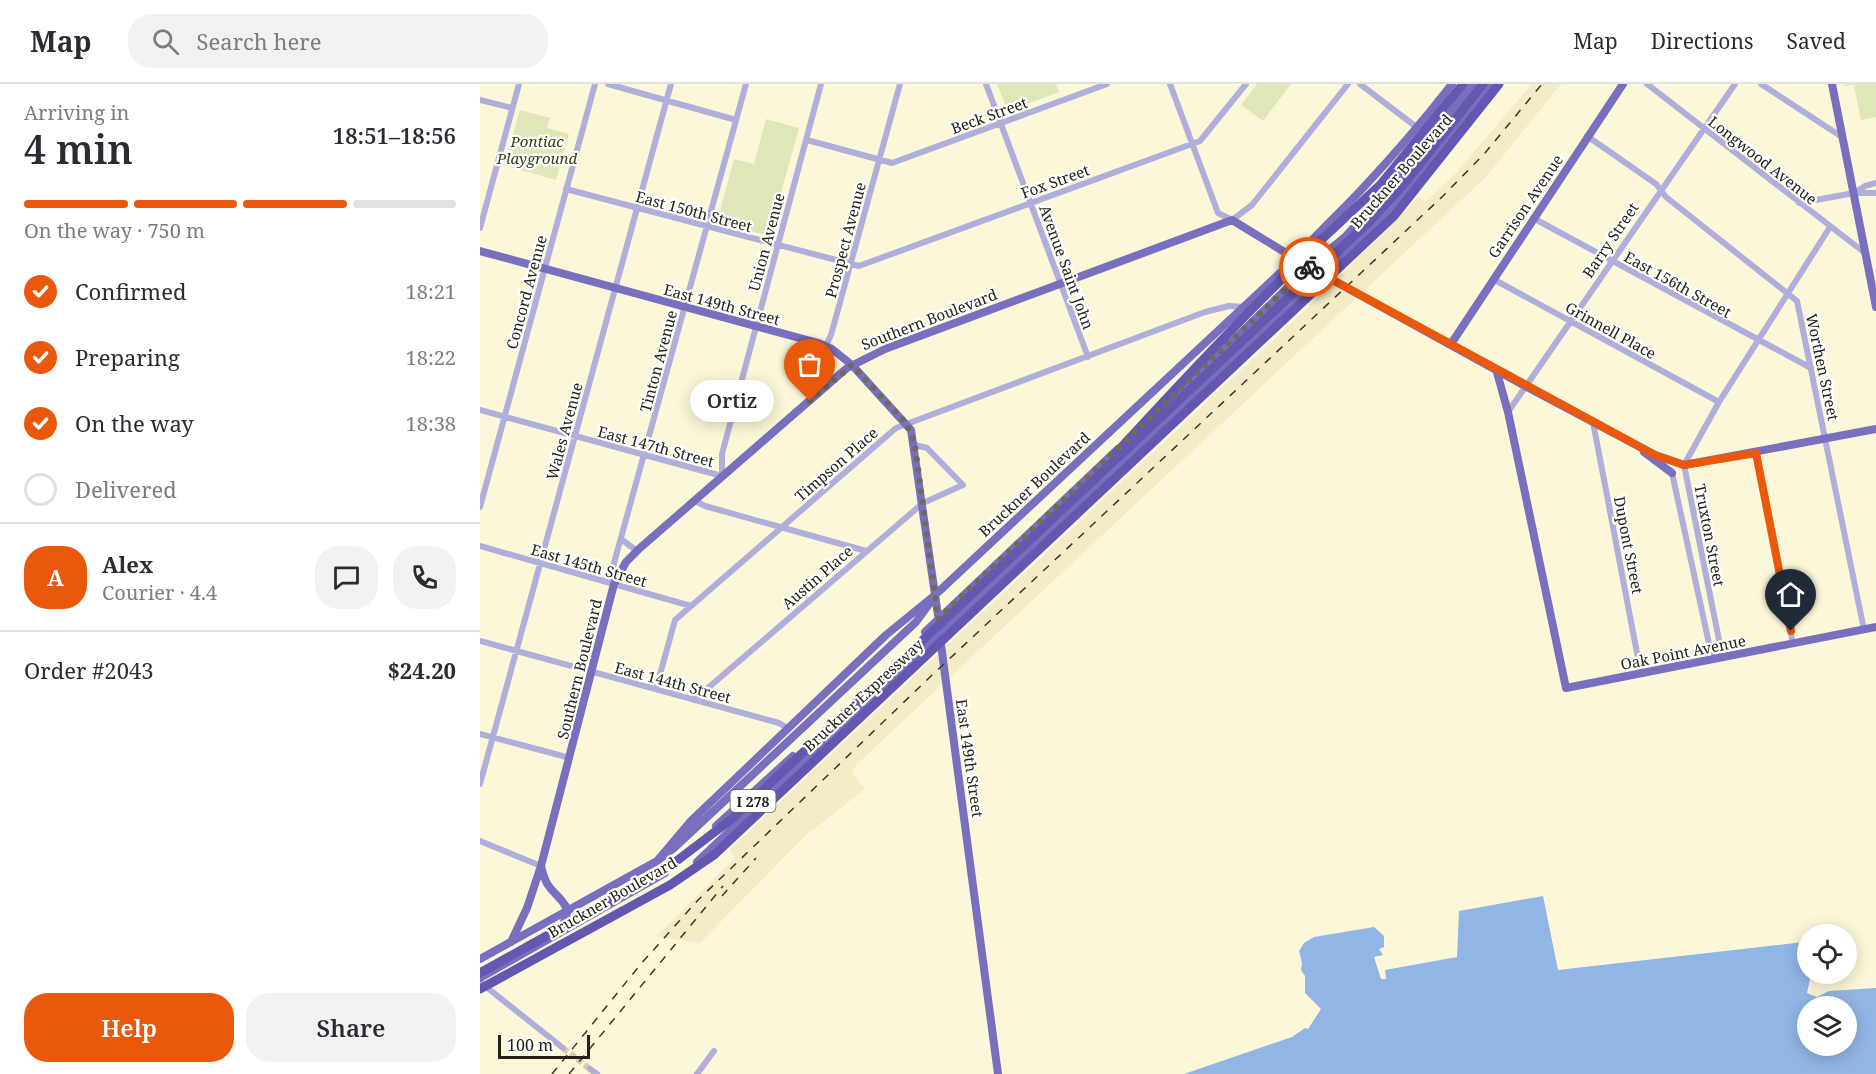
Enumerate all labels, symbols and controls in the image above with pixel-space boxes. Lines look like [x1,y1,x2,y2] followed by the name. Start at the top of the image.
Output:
[128,14,548,68] search box
[30,22,92,60] text: Map
[149,25,182,58] icon: search
[197,26,321,56] text: Search here
[1573,27,1618,55] text: Map
[1651,27,1753,55] text: Directions
[1786,27,1846,55] text: Saved
[948,92,1030,138] street label: Beck Street
[24,99,129,126] text: Arriving in
[1346,110,1456,232] street label: Bruckner Boulevard
[1705,111,1821,209] street label: Longwood Avenue
[333,120,456,150] text: 18:51–18:56
[24,122,133,175] text: 4 min
[496,131,578,168] park label: Pontiac Playground
[1483,150,1567,262] street label: Garrison Avenue
[1018,159,1092,203] street label: Fox Street
[820,180,870,300] street label: Prospect Avenue
[634,186,754,236] street label: East 150th Street
[743,191,789,293] street label: Union Avenue
[1577,199,1643,281] street label: Barry Street
[1035,202,1099,332] street label: Avenue Saint John
[24,217,205,244] text: On the way · 750 m
[501,233,551,351] street label: Concord Avenue
[1279,237,1339,297] courier
[1621,246,1735,322] street label: East 156th Street
[1293,251,1326,284] icon: bike
[24,275,57,308] icon: check
[75,276,186,306] text: Confirmed
[406,278,456,305] text: 18:21
[662,279,782,329] street label: East 149th Street
[858,284,1000,354] street label: Southern Boulevard
[1562,297,1660,363] street label: Grinnell Place
[635,308,681,414] street label: Tinton Avenue
[1802,312,1844,422] street label: Worthen Street
[784,339,835,401] pin
[24,341,57,374] icon: check
[75,342,180,372] text: Preparing
[406,344,456,371] text: 18:22
[793,348,826,381] icon: bag
[541,380,587,482] street label: Wales Avenue
[690,380,774,422] callout: Ortiz
[707,387,757,414] text: Ortiz
[24,407,57,440] icon: check
[75,408,194,438] text: On the way
[406,410,456,437] text: 18:38
[596,421,716,471] street label: East 147th Street
[790,422,882,506] street label: Timpson Place
[974,427,1094,541] street label: Bruckner Boulevard
[75,474,177,504] text: Delivered
[1690,482,1730,588] street label: Truxton Street
[1610,495,1648,595] street label: Dupont Street
[529,539,649,591] street label: East 145th Street
[777,541,857,613] street label: Austin Place
[315,546,378,609] button: chat
[393,546,456,609] button: phone
[102,549,153,579] text: Alex
[47,562,64,592] text: A
[1765,569,1816,631] pin
[1774,578,1807,611] icon: home
[102,579,217,606] text: Courier · 4.4
[552,597,606,741] street label: Southern Boulevard
[1619,630,1747,674] street label: Oak Point Avenue
[799,634,927,756] street label: Bruckner Expressway
[24,655,154,685] text: Order #2043
[387,655,456,685] text: $24.20
[613,657,733,707] street label: East 144th Street
[952,697,988,819] street label: East 149th Street
[730,790,776,812] road number: I 278
[544,852,680,942] street label: Bruckner Boulevard
[1797,924,1857,1056] map controls
[1797,924,1857,984] button: locate
[24,993,234,1062] button: Help
[246,993,456,1062] button: Share
[1797,996,1857,1056] button: layers
[498,1032,590,1060] scale bar
[507,1034,553,1056] text: 100 m

